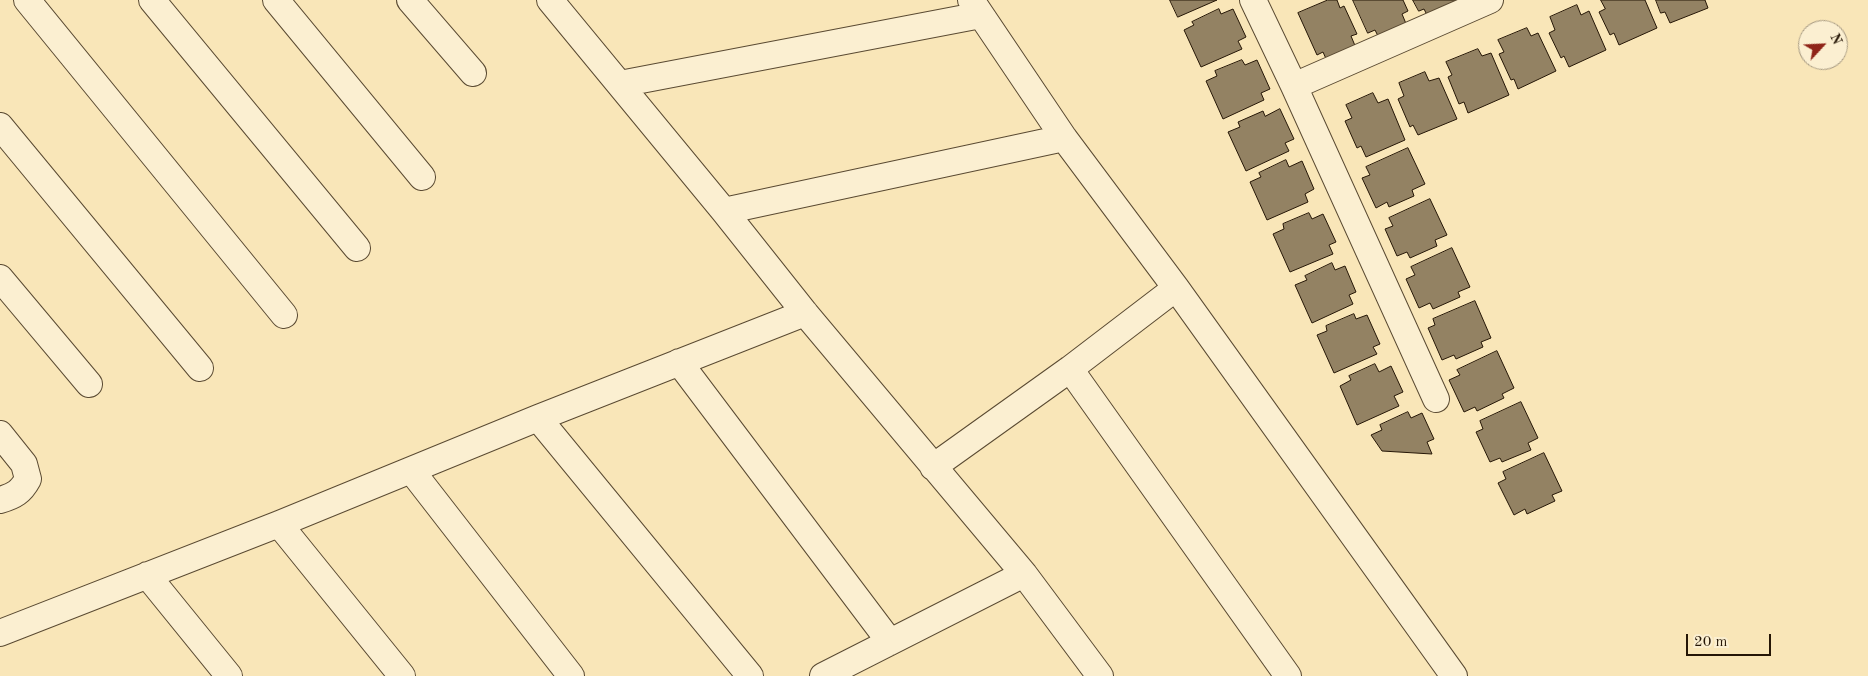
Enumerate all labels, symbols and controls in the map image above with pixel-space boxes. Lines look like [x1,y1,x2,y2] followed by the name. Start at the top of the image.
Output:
[1798,20,1848,70] north arrow
[1827,31,1844,47] text: N
[1688,624,1773,656] scale bar
[1694,635,1728,650] text: 20 m

